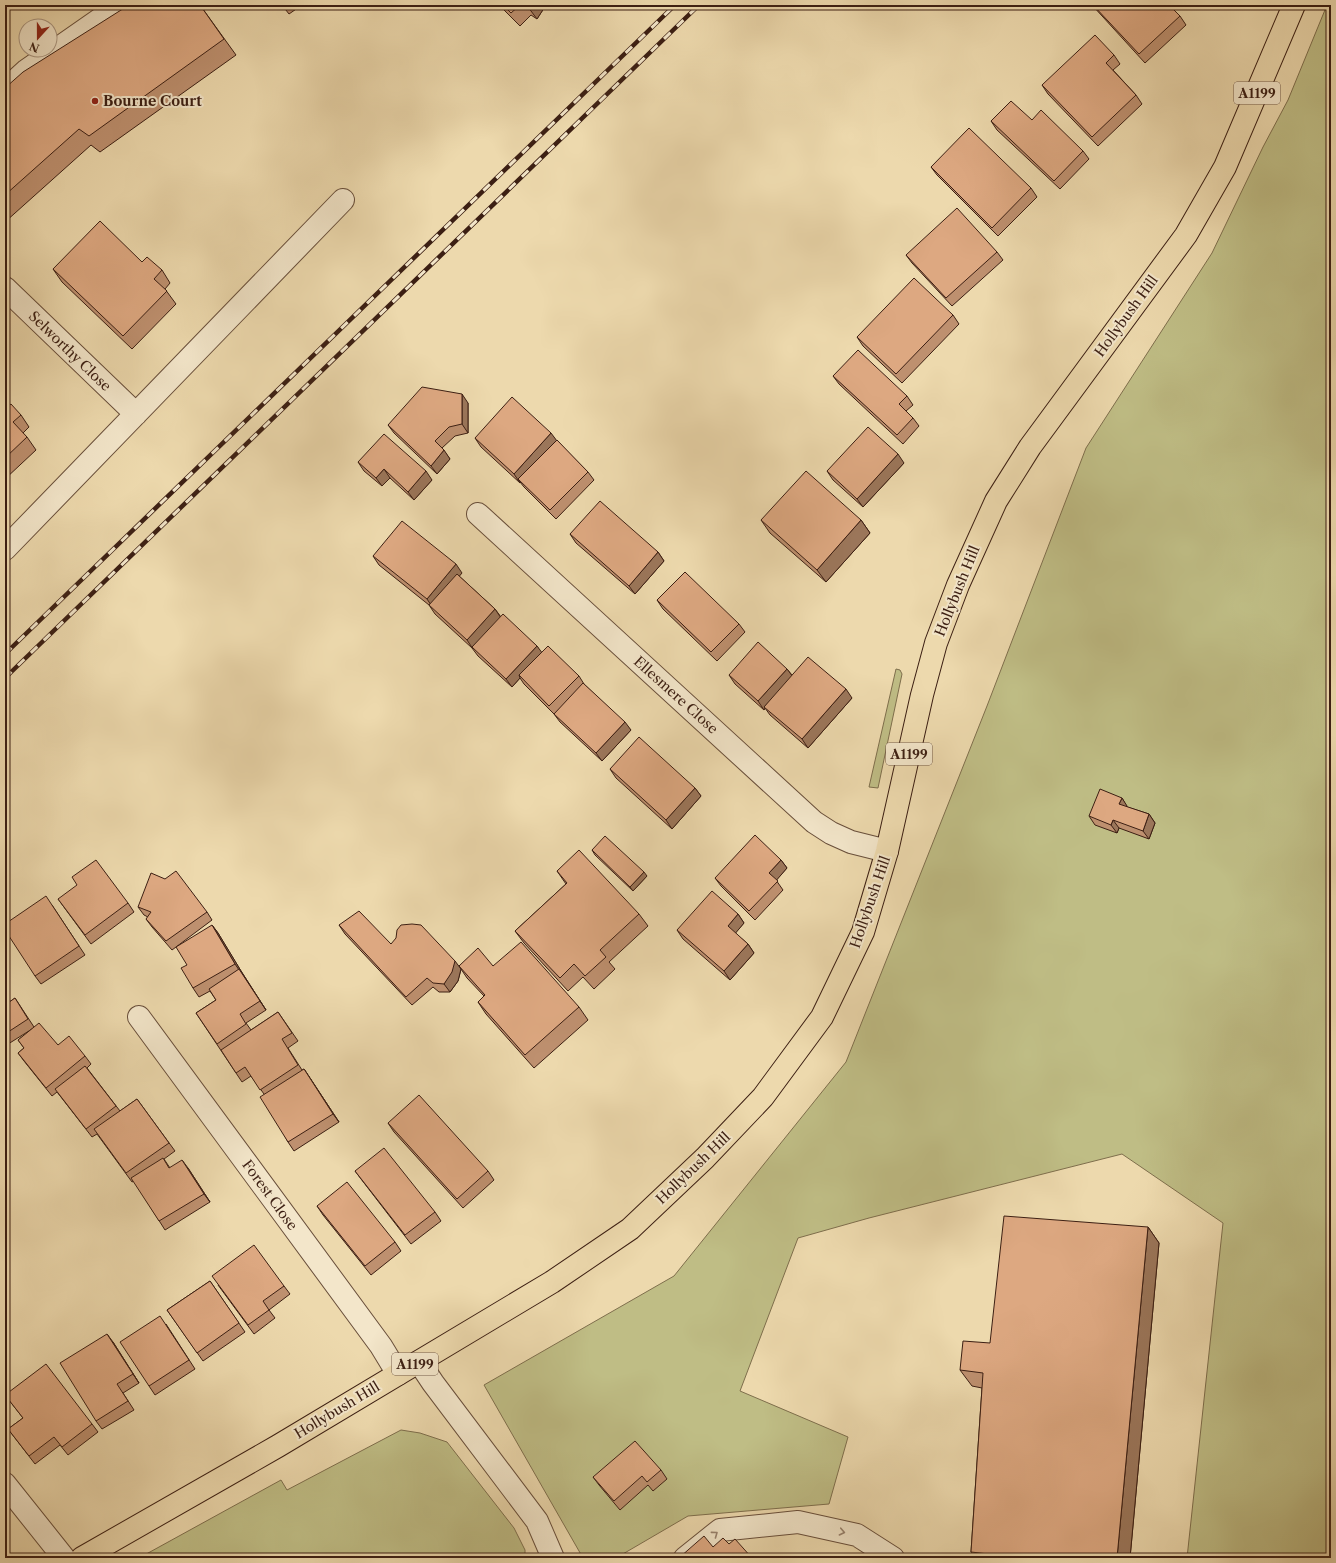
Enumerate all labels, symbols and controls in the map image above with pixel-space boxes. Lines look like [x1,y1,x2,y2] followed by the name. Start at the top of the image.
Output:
[18,18,58,58] north arrow
[27,39,41,56] text: N
[1234,82,1280,104] road number: A1199
[103,92,202,110] place label: Bourne Court
[90,96,100,106] marker: Bourne Court
[1090,272,1162,360] street label: Hollybush Hill
[25,307,115,395] street label: Selworthy Close
[931,543,983,639] street label: Hollybush Hill
[630,652,722,738] street label: Ellesmere Close
[886,743,932,765] road number: A1199
[846,853,894,951] street label: Hollybush Hill
[652,1128,734,1208] street label: Hollybush Hill
[238,1156,302,1234] street label: Forest Close
[392,1353,438,1375] road number: A1199
[291,1377,383,1443] street label: Hollybush Hill
[839,1527,846,1535] one-way arrow
[711,1532,718,1539] one-way arrow

